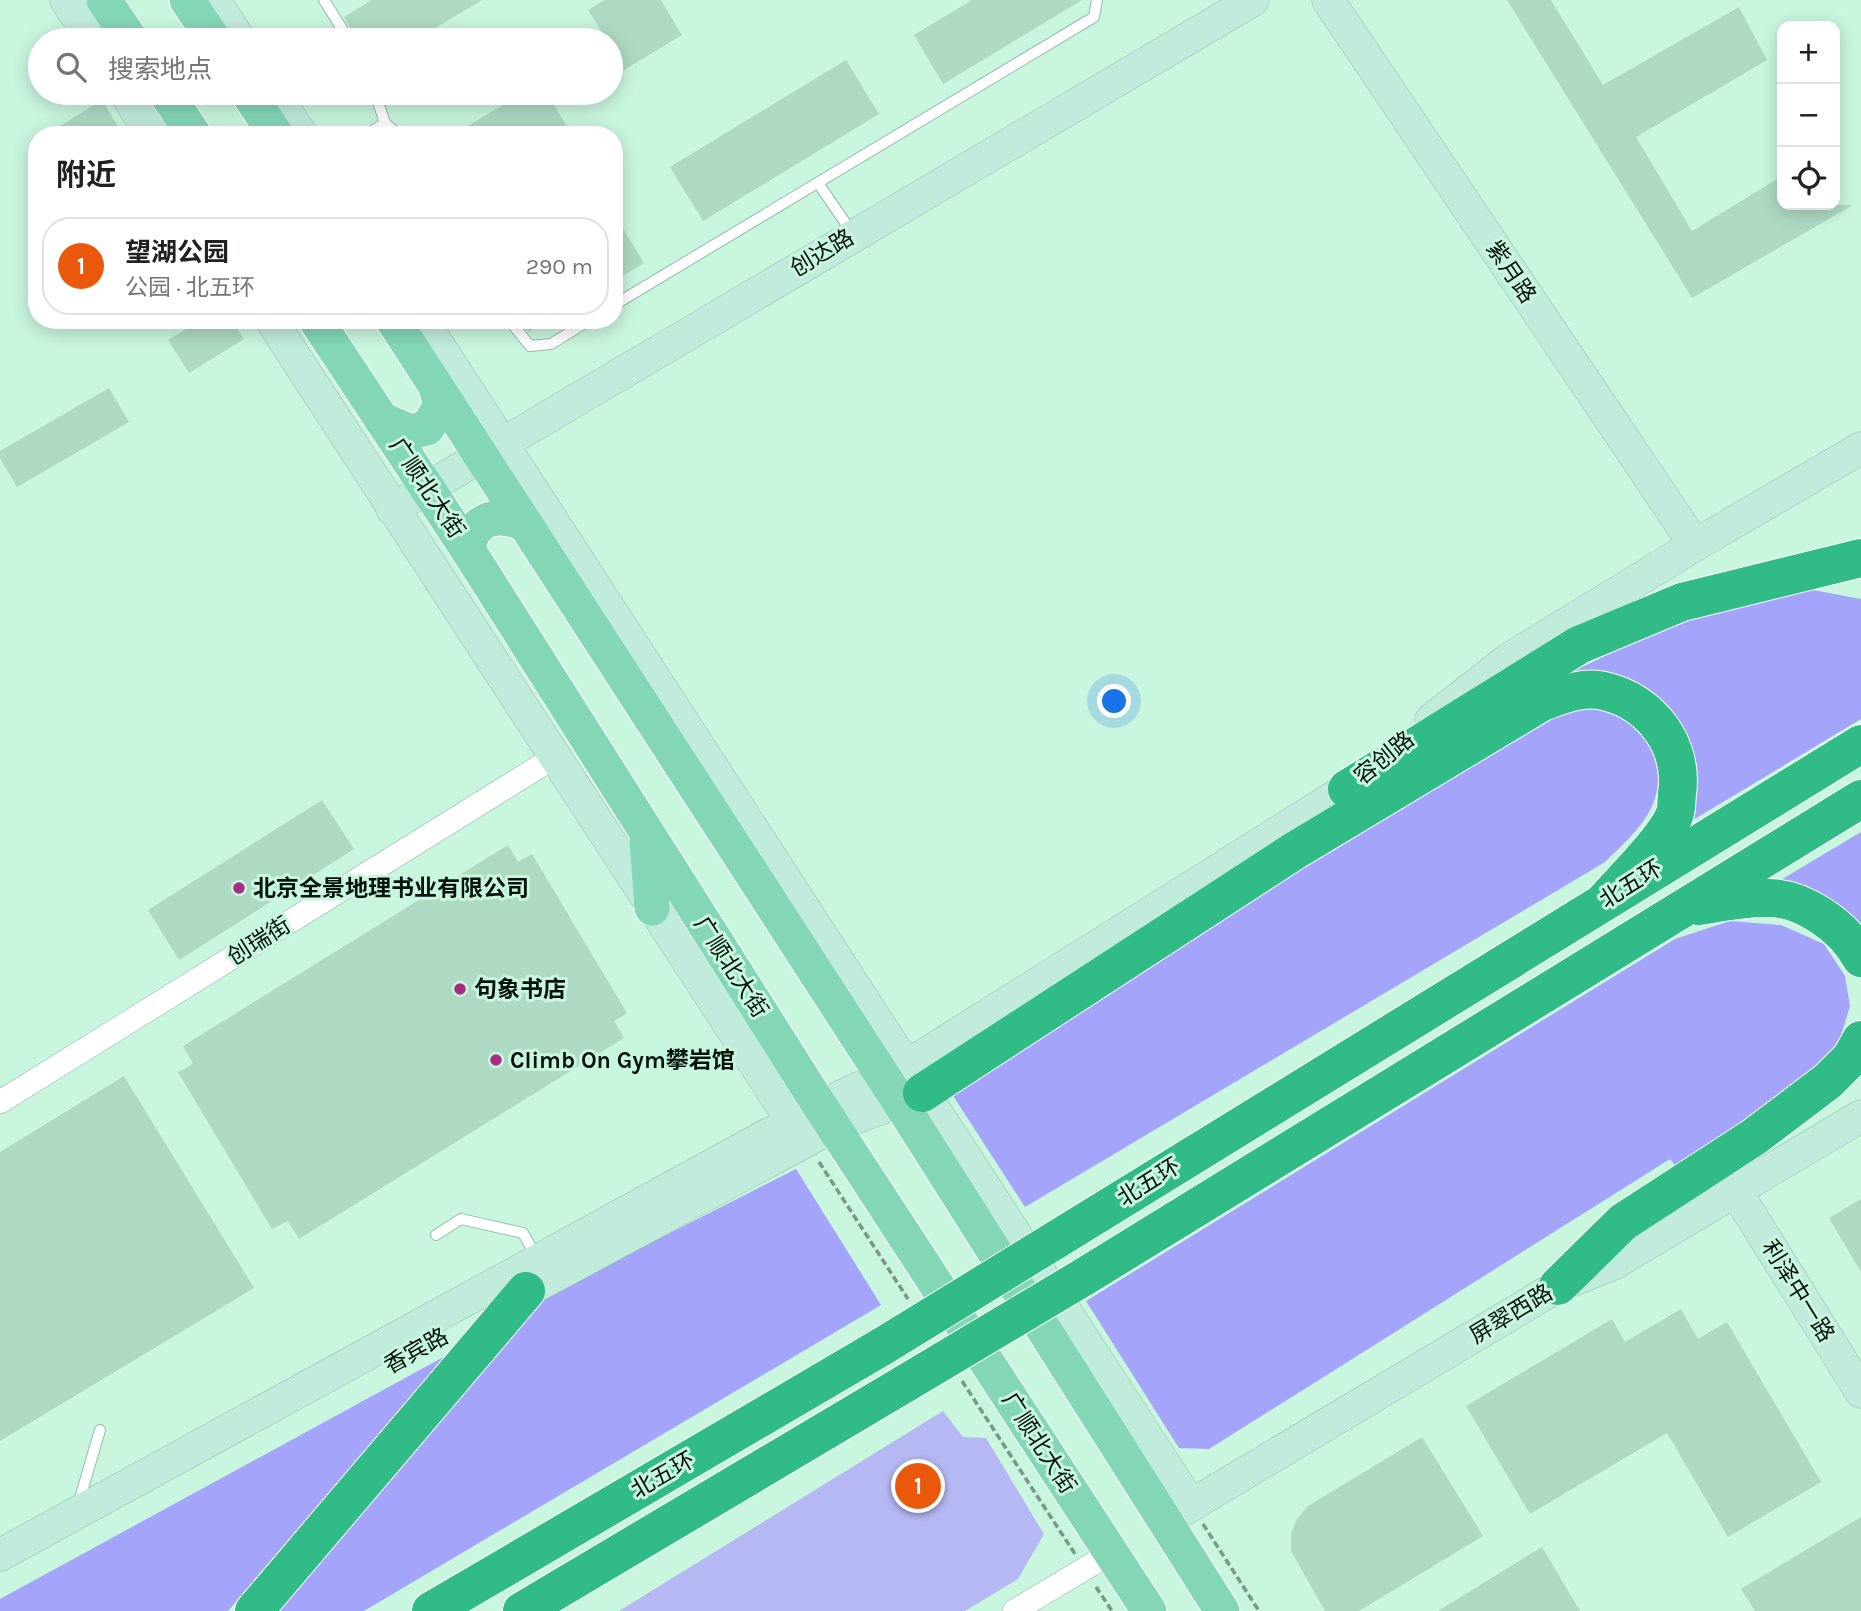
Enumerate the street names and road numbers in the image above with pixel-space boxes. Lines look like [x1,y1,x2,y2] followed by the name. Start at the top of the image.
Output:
[785,224,859,282] street label: 创达路
[1481,236,1541,308] street label: 紫月路
[384,433,470,543] street label: 广顺北大街
[1349,726,1419,790] street label: 容创路
[1595,854,1667,914] street label: 北五环
[223,911,295,971] street label: 创瑞街
[688,911,774,1023] street label: 广顺北大街
[1113,1152,1185,1212] street label: 北五环
[1756,1235,1840,1347] street label: 利泽中一路
[1465,1279,1557,1349] street label: 屏翠西路
[379,1322,453,1380] street label: 香宾路
[996,1387,1082,1499] street label: 广顺北大街
[626,1446,700,1504] street label: 北五环

